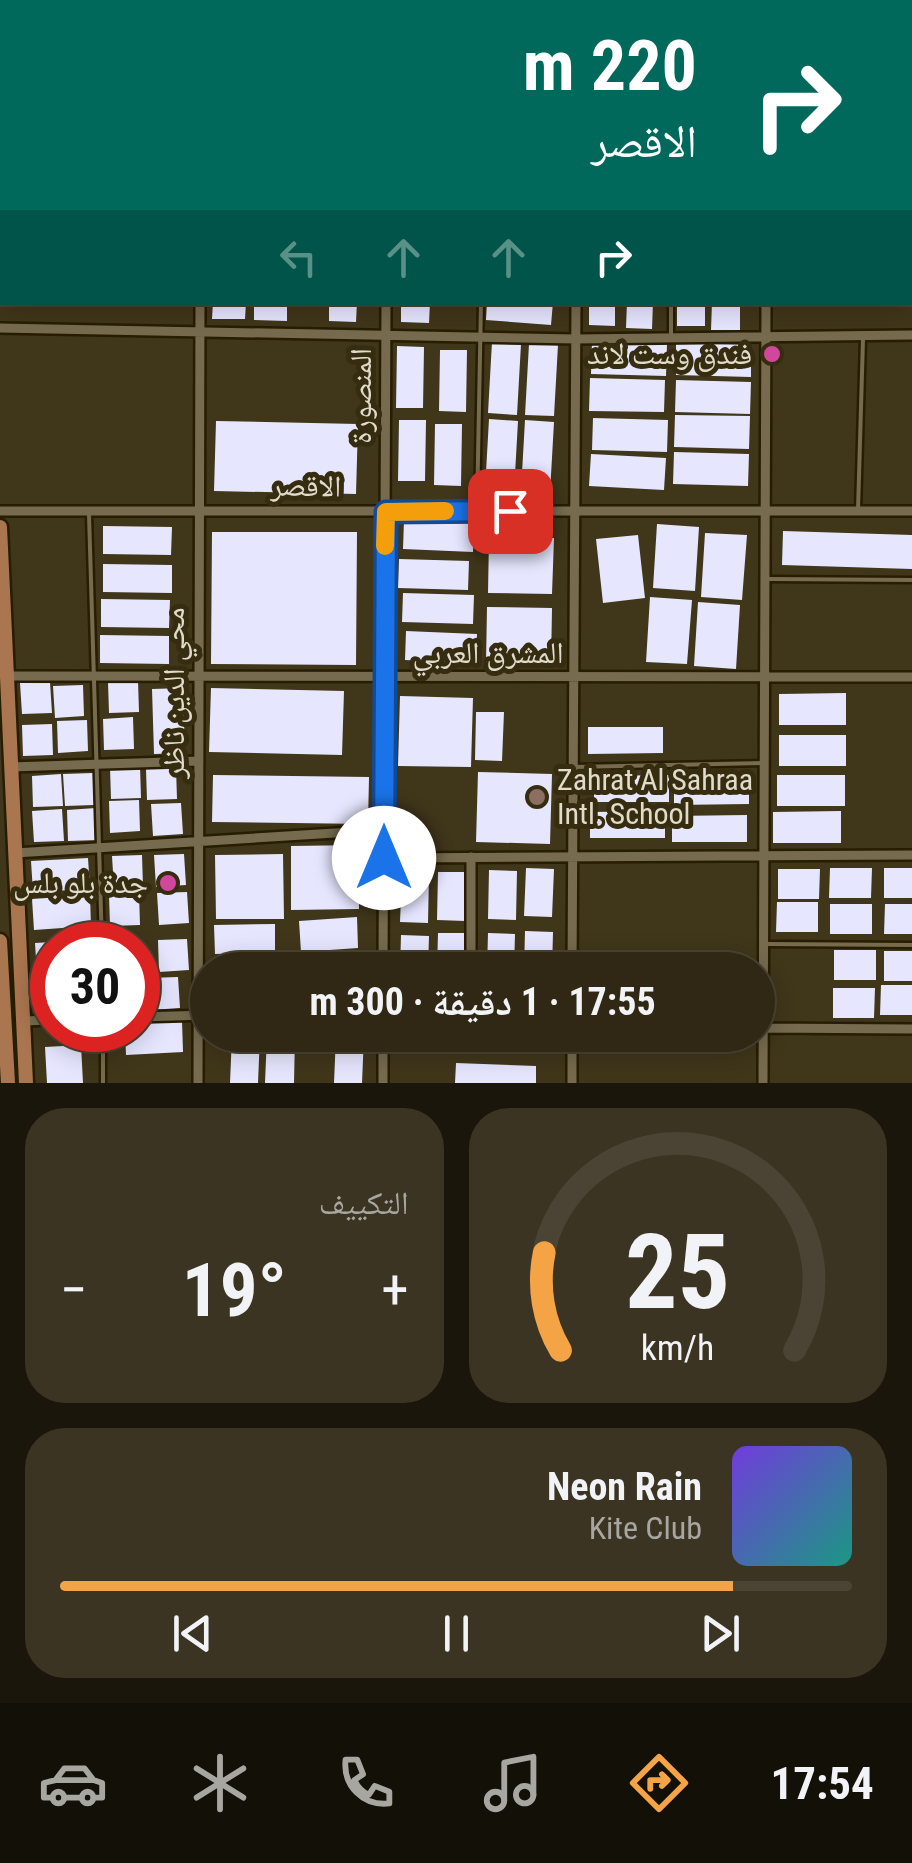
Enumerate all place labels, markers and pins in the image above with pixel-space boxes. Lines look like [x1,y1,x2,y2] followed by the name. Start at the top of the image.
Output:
[587,336,752,372] place label: فندق وست لاند
[761,343,783,365] marker: فندق وست لاند
[468,469,553,554] pin
[557,762,753,831] place label: Zahrat Al Sahraa Intl. School
[526,786,548,808] marker: Zahrat Al Sahraa Intl. School
[13,865,148,901] place label: جدة بلو بلس
[157,872,179,894] marker: جدة بلو بلس

